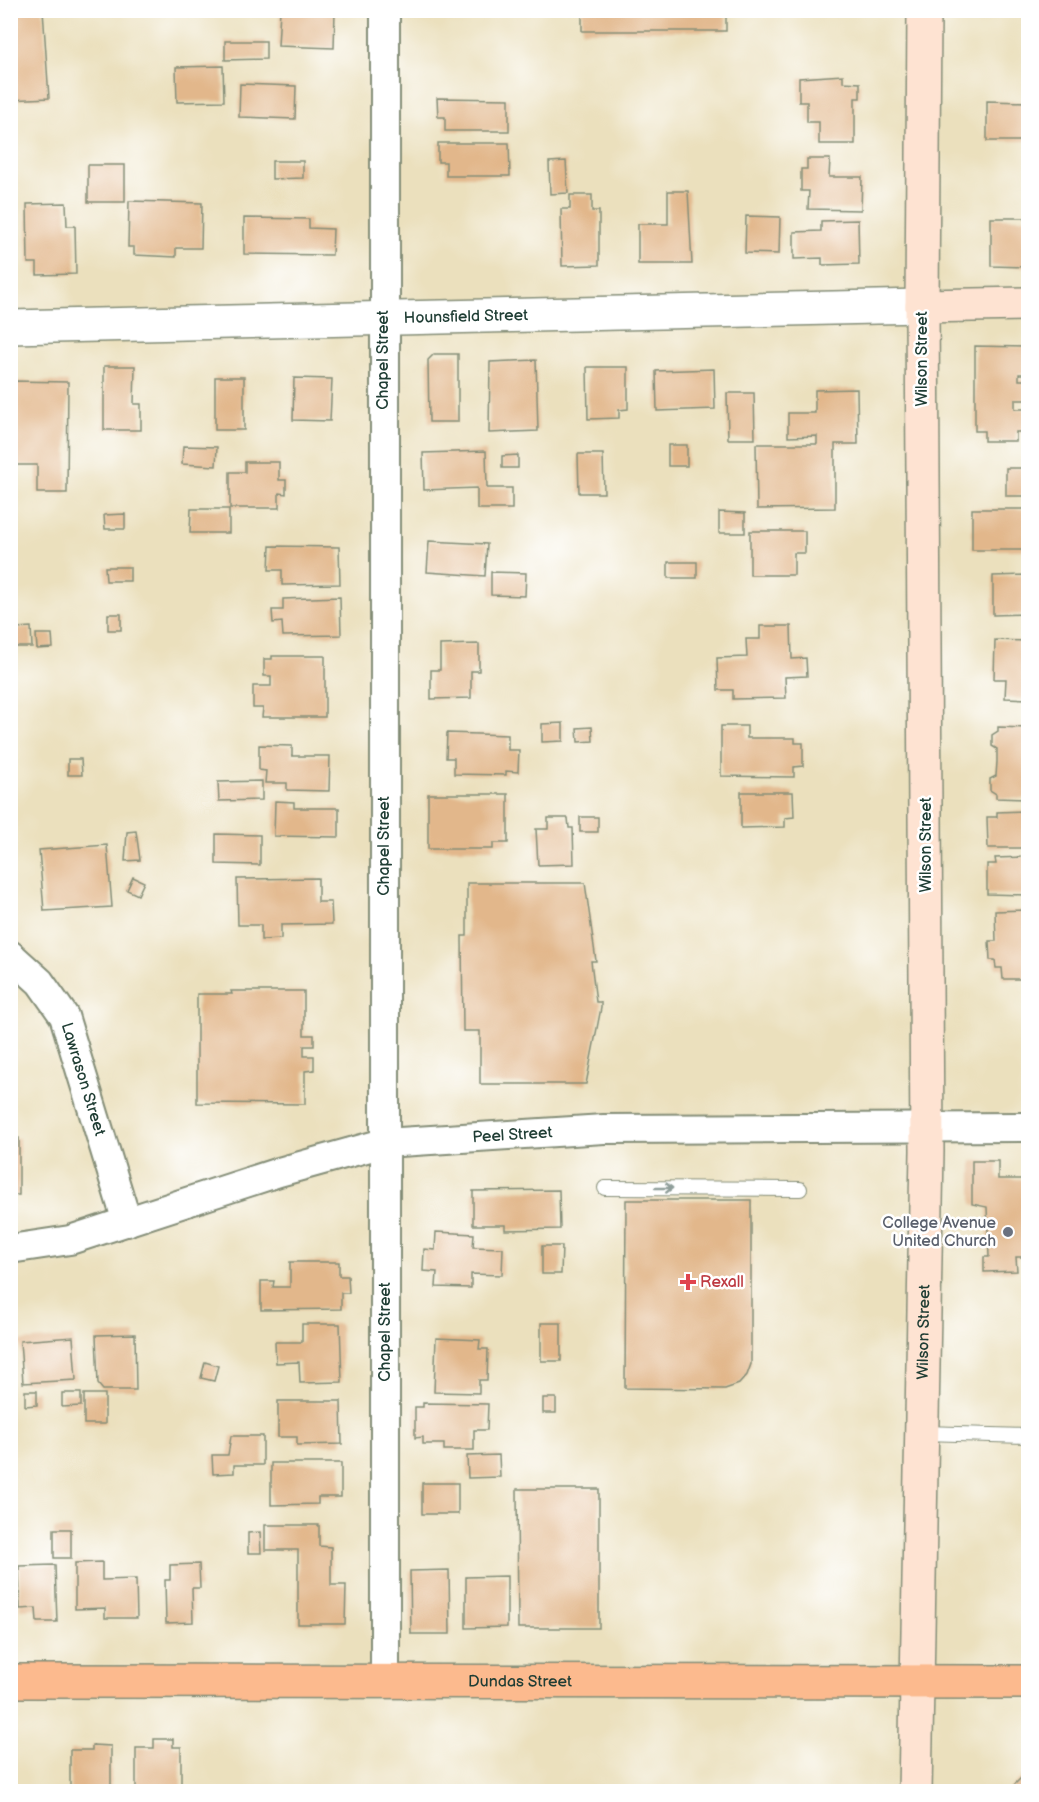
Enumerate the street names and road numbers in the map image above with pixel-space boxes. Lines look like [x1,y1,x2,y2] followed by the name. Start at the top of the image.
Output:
[403,306,528,327] street label: Hounsfield Street
[374,310,393,410] street label: Chapel Street
[913,311,932,407] street label: Wilson Street
[375,796,394,896] street label: Chapel Street
[917,797,936,893] street label: Wilson Street
[57,1020,110,1138] street label: Lawrason Street
[472,1123,553,1147] street label: Peel Street
[376,1282,395,1382] street label: Chapel Street
[913,1284,934,1380] street label: Wilson Street
[468,1672,572,1691] street label: Dundas Street

